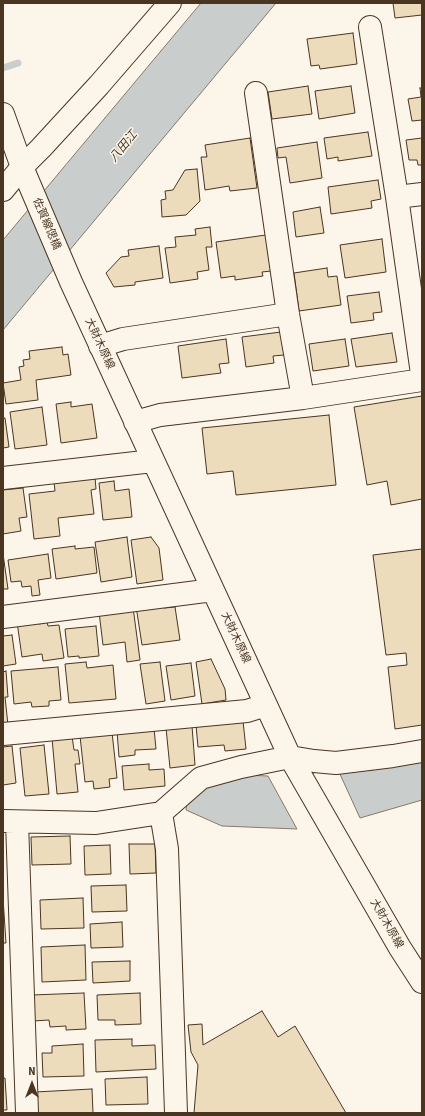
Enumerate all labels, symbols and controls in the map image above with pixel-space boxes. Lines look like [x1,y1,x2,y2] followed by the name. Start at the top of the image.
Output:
[107,129,141,165] water label: 八田江
[29,196,63,252] street label: 佐賀線偲橋
[81,316,117,372] street label: 大財木原線
[217,610,253,666] street label: 大財木原線
[367,897,405,951] street label: 大財木原線
[12,1064,52,1104] north arrow
[28,1064,36,1079] text: N

